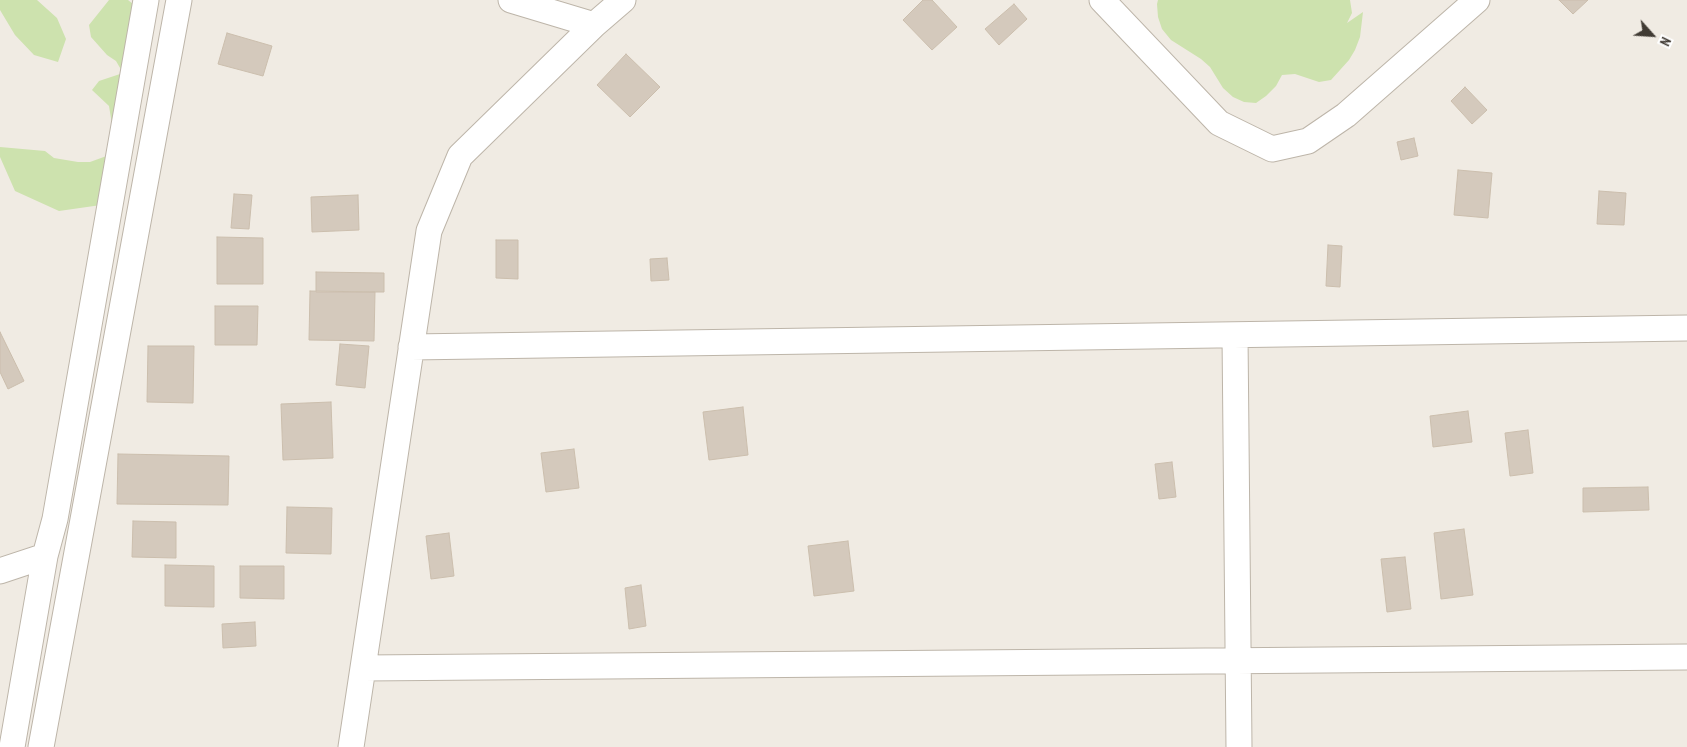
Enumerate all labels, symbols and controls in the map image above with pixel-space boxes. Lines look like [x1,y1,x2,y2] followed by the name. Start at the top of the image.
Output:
[1627,10,1677,60] north arrow
[1656,34,1675,49] text: N

